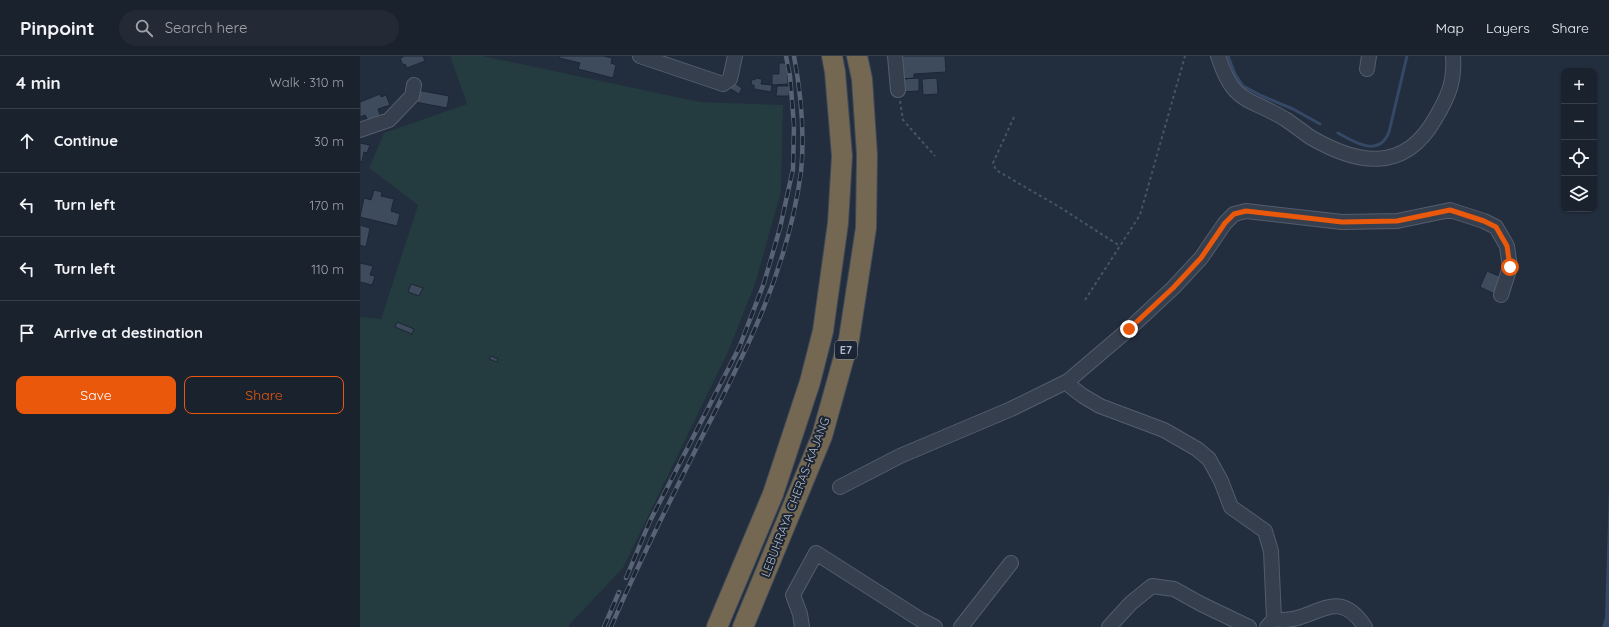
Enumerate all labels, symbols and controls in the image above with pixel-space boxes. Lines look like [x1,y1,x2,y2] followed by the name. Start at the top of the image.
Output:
[119,10,399,46] search box
[20,16,95,40] text: Pinpoint
[133,17,155,39] icon: search
[165,18,247,37] text: Search here
[1435,19,1464,37] text: Map
[1486,19,1530,37] text: Layers
[1552,19,1589,37] text: Share
[1561,68,1597,212] map controls
[1561,68,1597,104] button: +
[16,72,61,93] text: 4 min
[269,74,344,90] text: Walk · 310 m
[1561,104,1597,140] button: −
[16,130,38,152] icon: ahead
[54,131,118,150] text: Continue
[314,133,344,149] text: 30 m
[1561,140,1597,176] button: locate
[1561,176,1597,212] button: layers
[16,194,38,216] icon: left
[54,195,116,214] text: Turn left
[309,197,344,213] text: 170 m
[16,258,38,280] icon: left
[1501,258,1519,276] route start
[54,259,116,278] text: Turn left
[311,261,344,277] text: 110 m
[1120,320,1138,338] route end
[16,322,38,344] icon: arrive
[54,323,203,342] text: Arrive at destination
[835,341,857,359] road number: E7
[16,376,176,414] button: Save
[184,376,344,414] button: Share
[758,415,832,579] street label: LEBUHRAYA CHERAS–KAJANG

